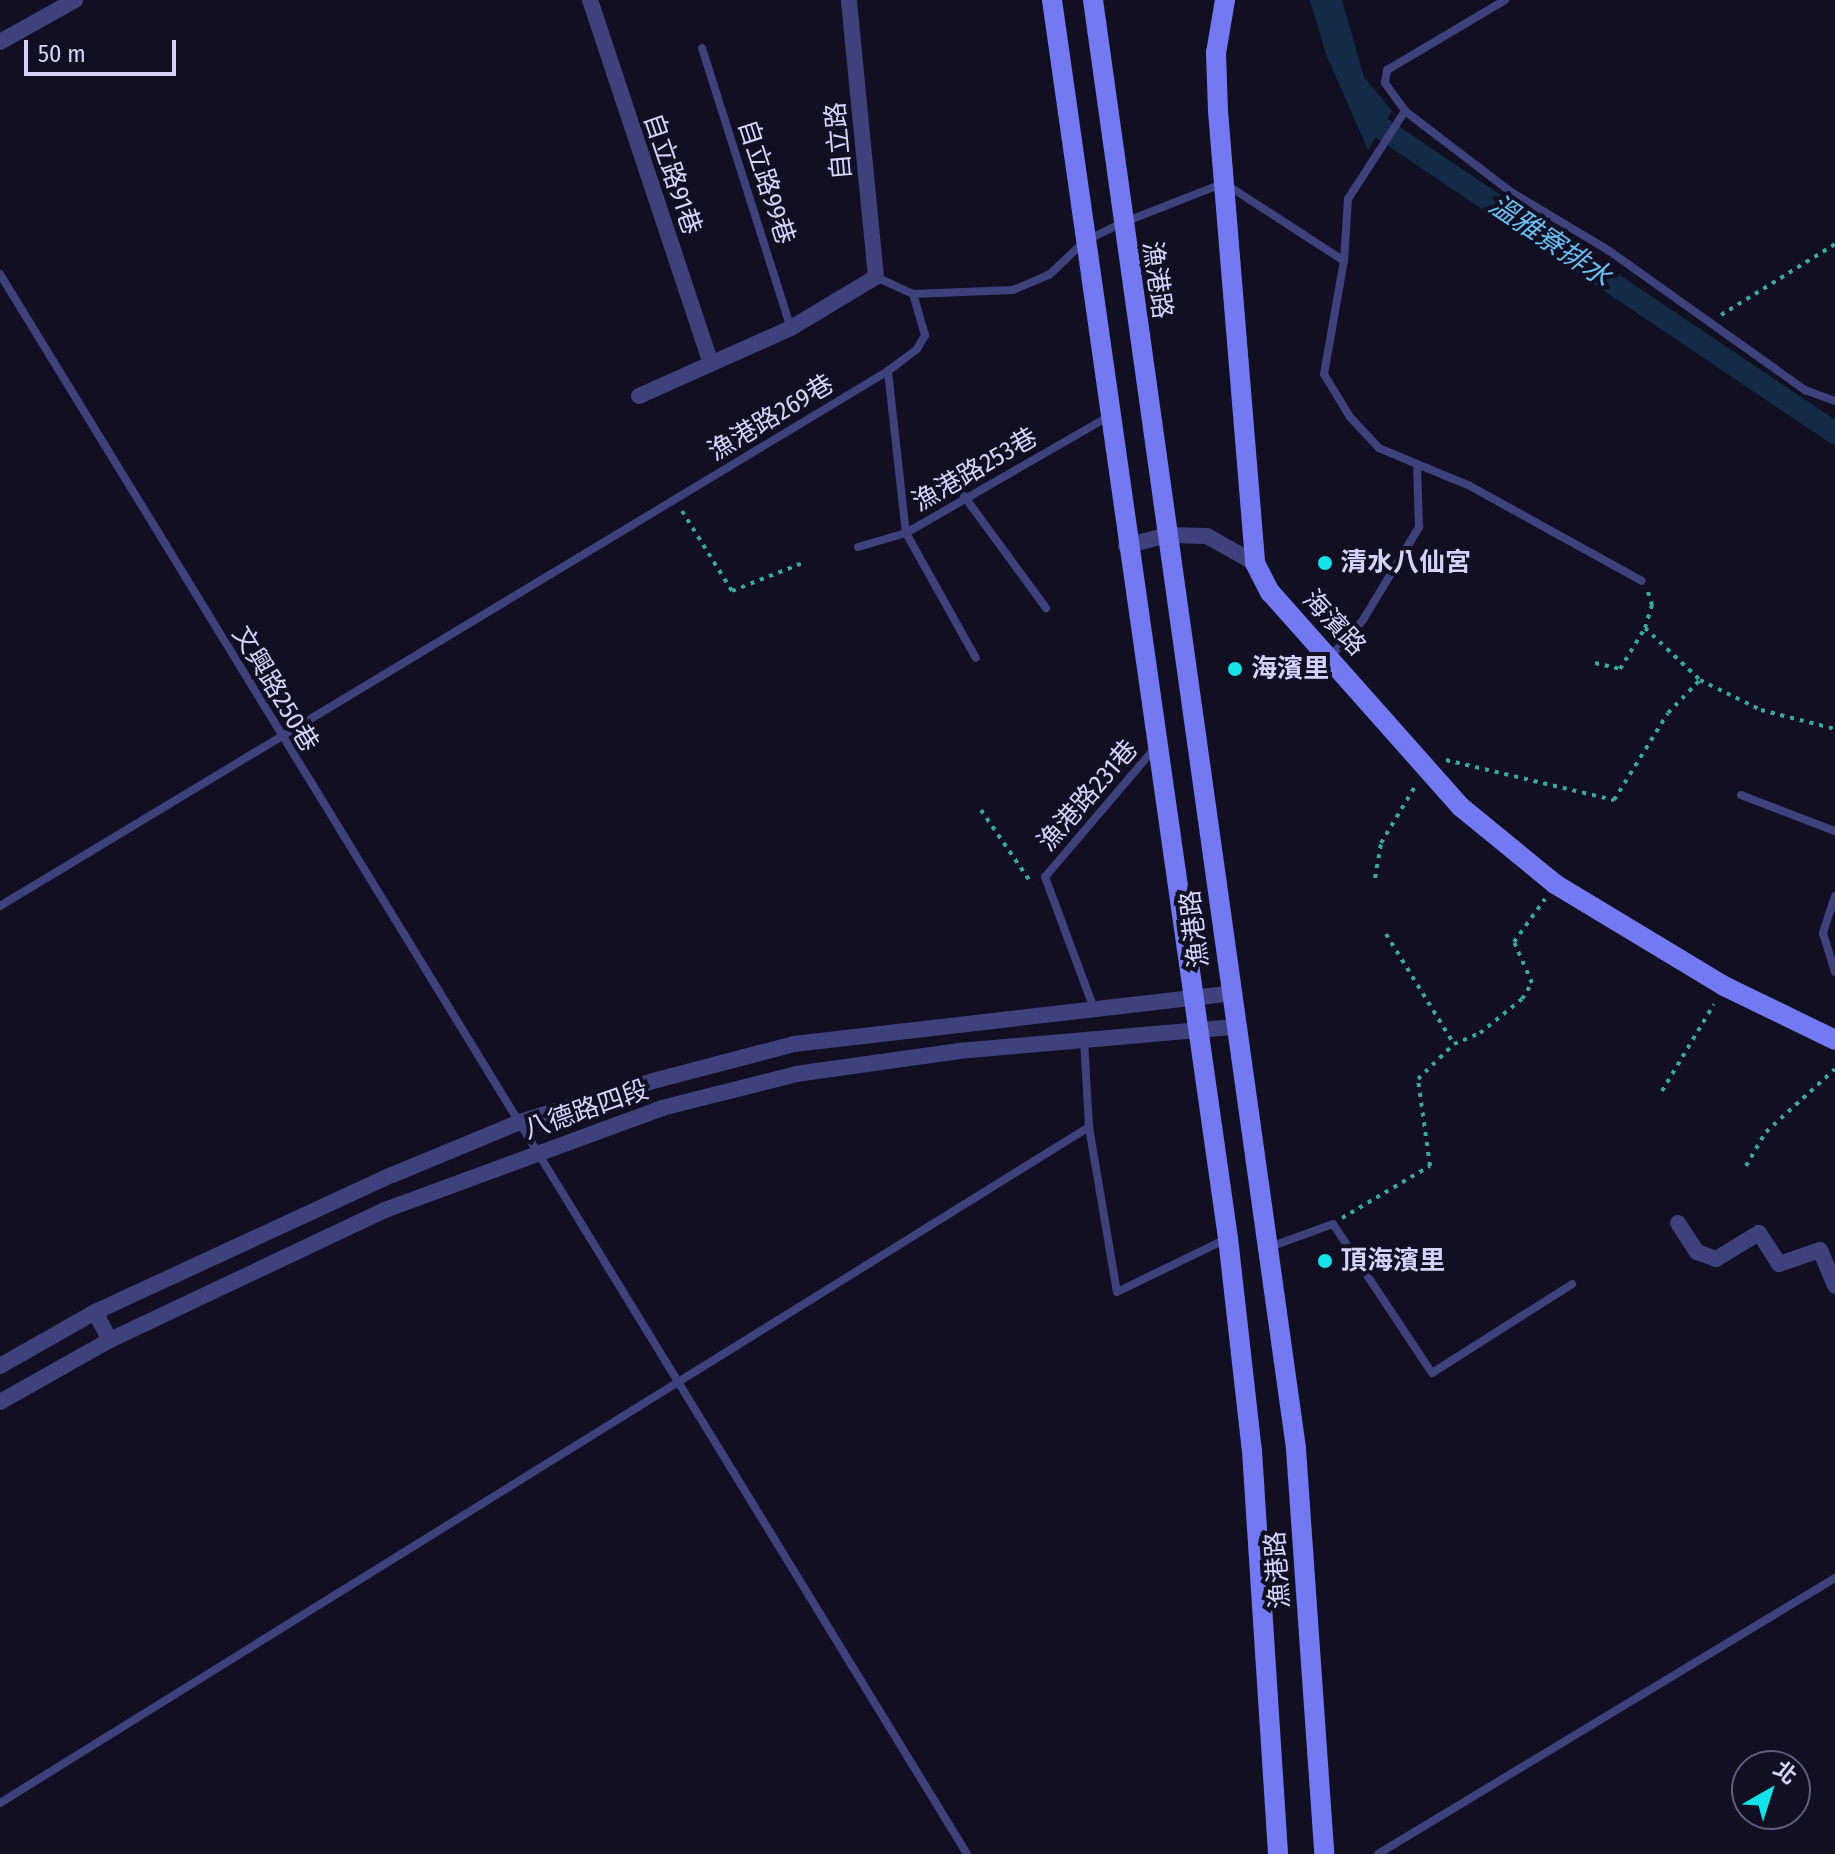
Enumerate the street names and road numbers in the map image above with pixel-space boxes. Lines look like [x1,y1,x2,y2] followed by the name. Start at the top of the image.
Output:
[820,101,858,181] street label: 自立路
[637,109,707,239] street label: 自立路91巷
[731,116,801,248] street label: 自立路99巷
[1136,239,1178,321] street label: 漁港路
[703,368,839,468] street label: 漁港路269巷
[907,422,1043,518] street label: 漁港路253巷
[1296,584,1372,662] street label: 海濱路
[225,621,325,757] street label: 文興路250巷
[1031,734,1145,858] street label: 漁港路231巷
[1175,888,1215,970] street label: 漁港路
[519,1074,653,1146] street label: 八德路四段
[1260,1530,1296,1610] street label: 漁港路

